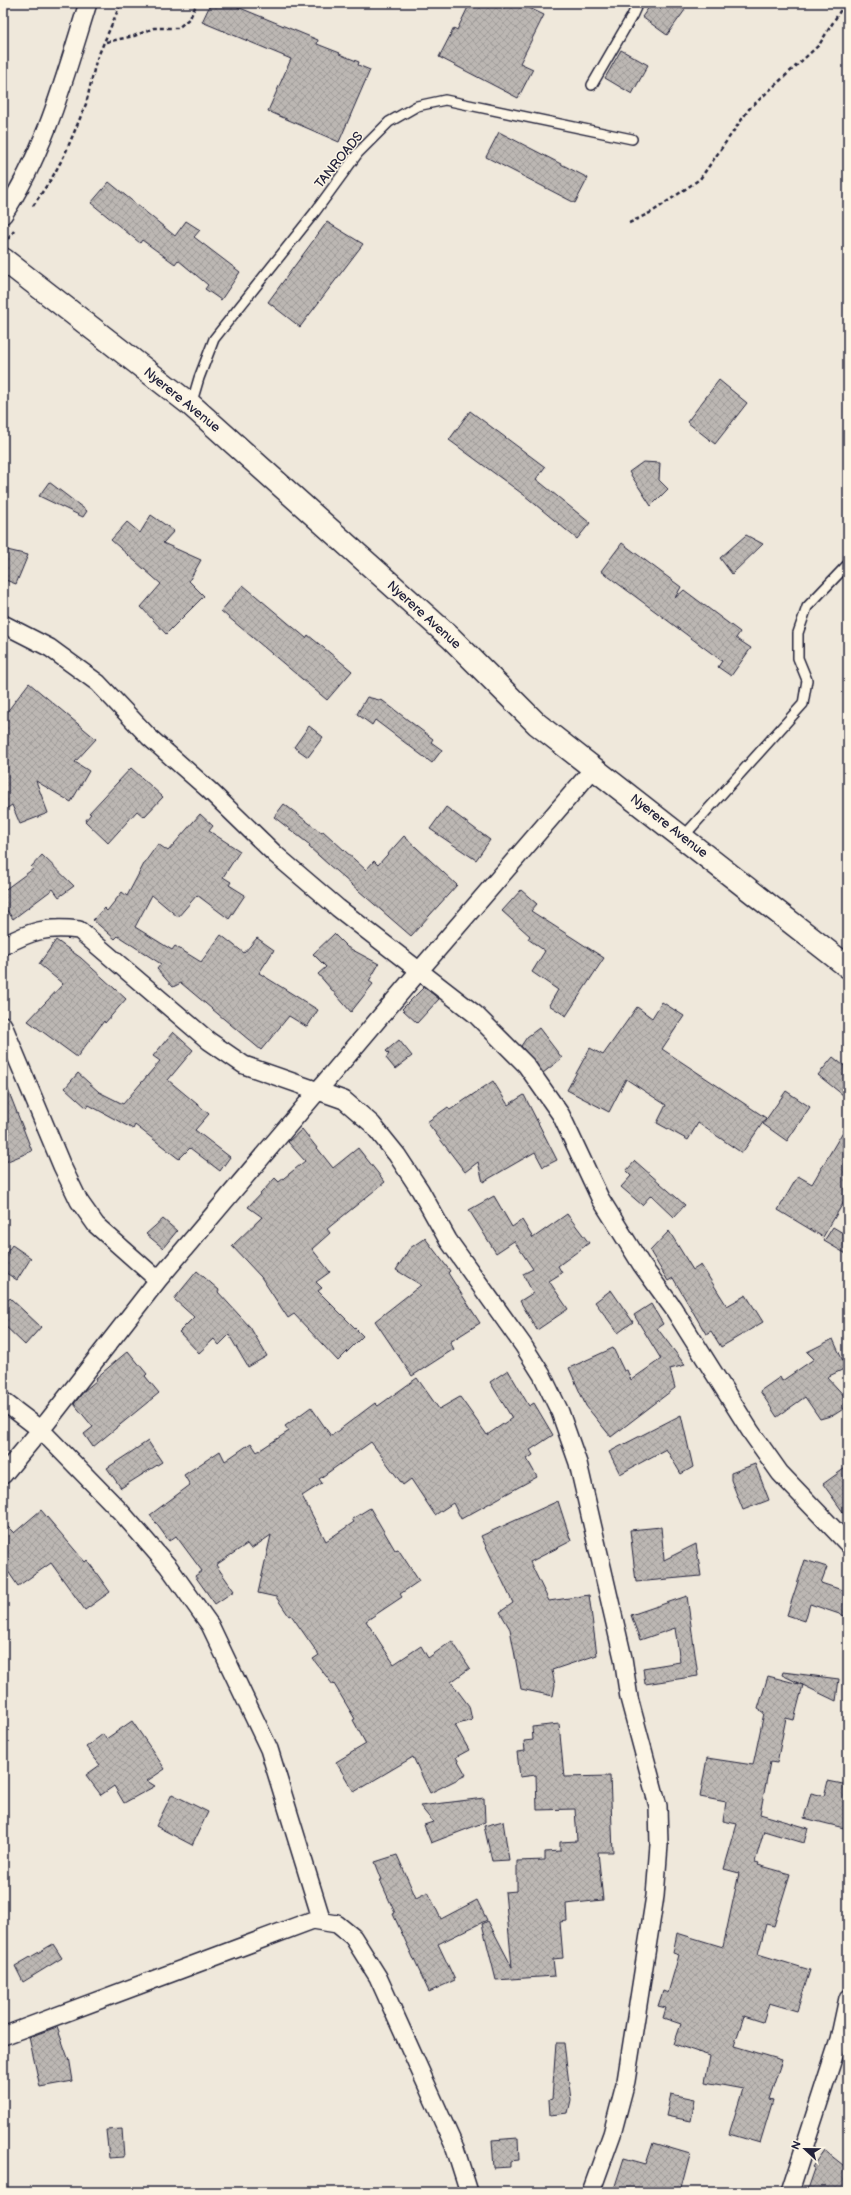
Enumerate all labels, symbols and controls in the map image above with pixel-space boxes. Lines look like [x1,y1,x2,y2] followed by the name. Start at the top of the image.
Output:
[311,128,367,192] street label: TANROADS
[140,364,224,436] street label: Nyerere Avenue
[384,578,464,653] street label: Nyerere Avenue
[627,791,711,861] street label: Nyerere Avenue
[785,2129,825,2169] north arrow
[789,2139,804,2152] text: N

